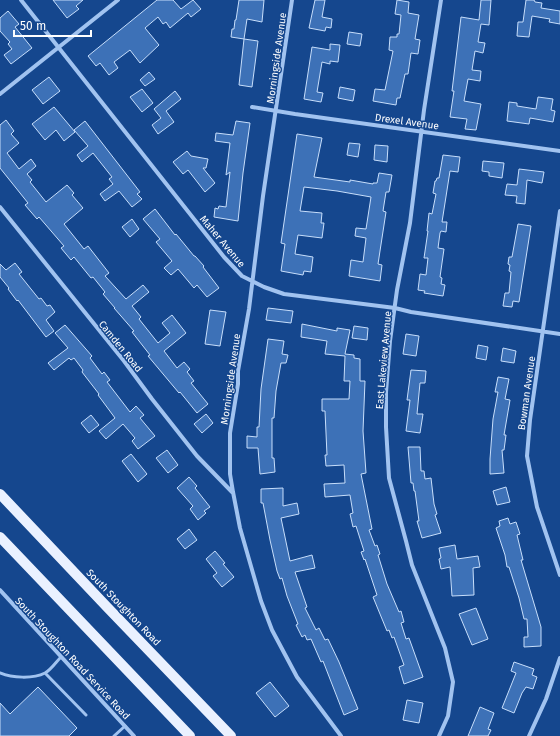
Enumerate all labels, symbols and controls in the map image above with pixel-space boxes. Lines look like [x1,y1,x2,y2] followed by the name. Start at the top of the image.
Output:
[14,12,91,38] scale bar
[265,12,289,104] street label: Morningside Avenue
[20,19,46,33] text: 50 m
[374,112,440,132] street label: Drexel Avenue
[197,213,247,270] street label: Maher Avenue
[374,311,394,410] street label: East Lakeview Avenue
[96,319,145,375] street label: Camden Road
[219,333,243,425] street label: Morningside Avenue
[516,355,538,431] street label: Bowman Avenue
[84,567,163,648] street label: South Stoughton Road
[12,595,132,722] street label: South Stoughton Road Service Road

